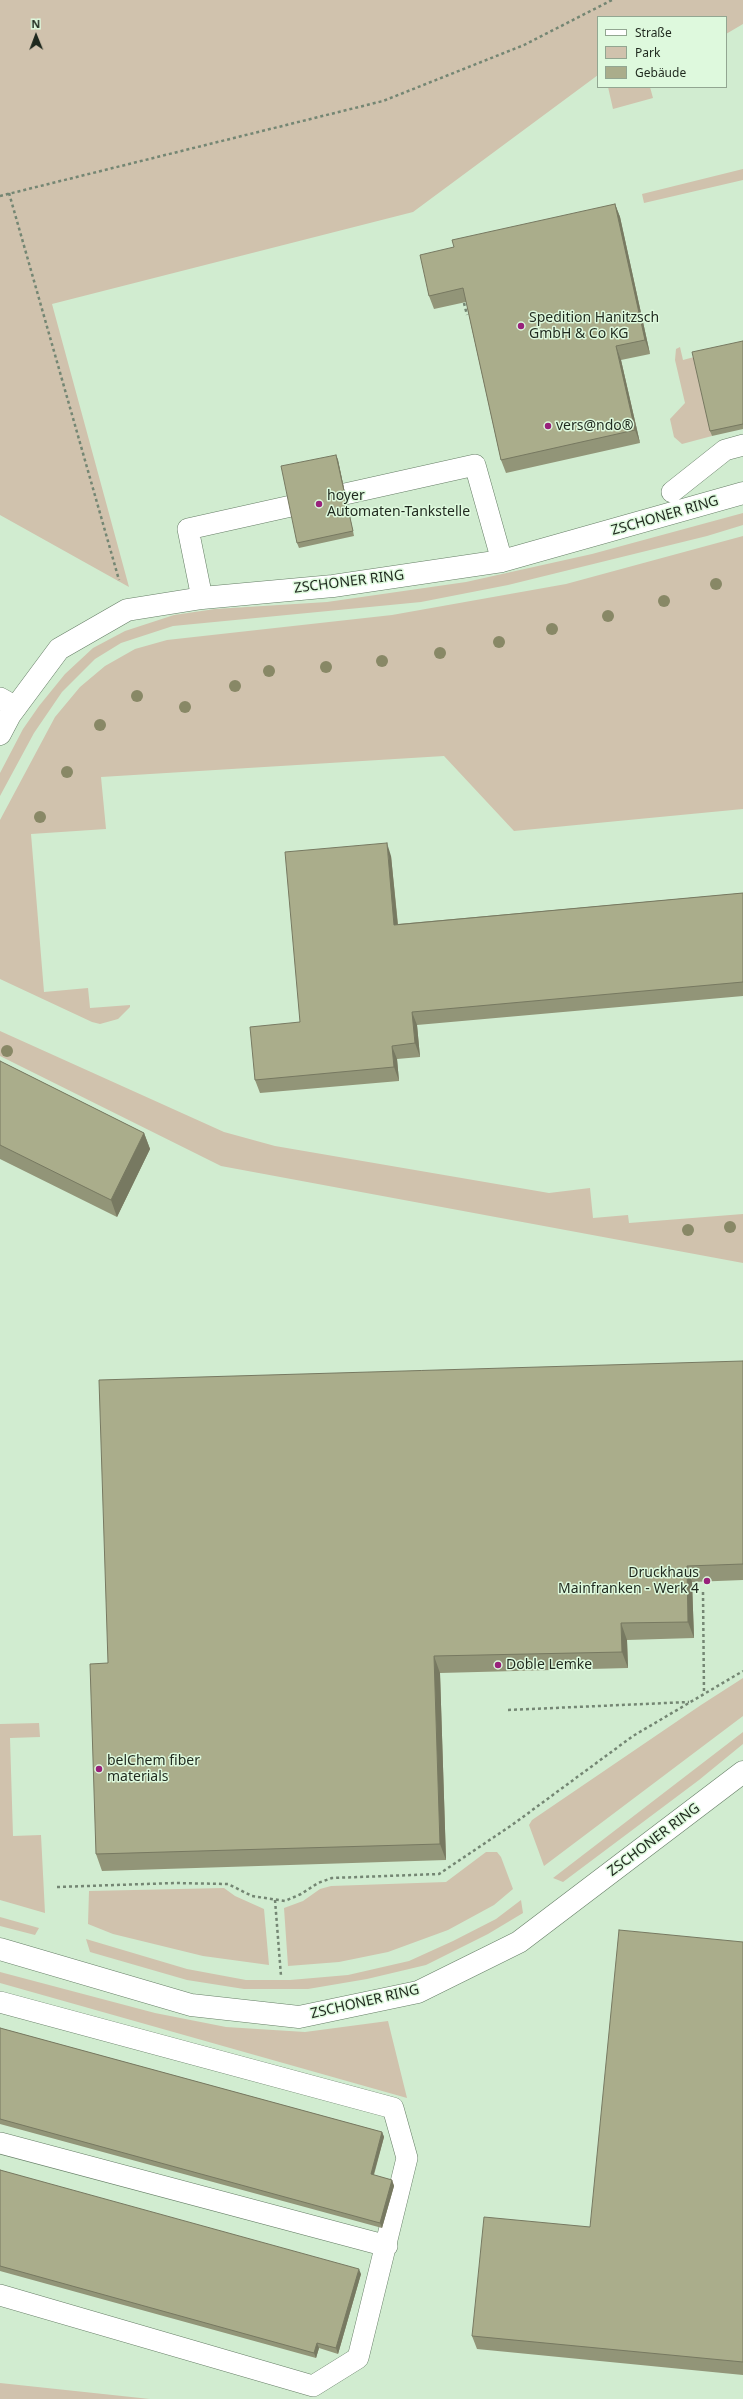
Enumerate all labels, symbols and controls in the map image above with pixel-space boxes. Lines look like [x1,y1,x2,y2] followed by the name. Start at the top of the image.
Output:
[16,16,56,56] north arrow
[31,16,40,31] text: N
[597,16,727,88] legend
[635,24,672,41] text: Straße
[635,44,660,61] text: Park
[635,64,686,81] text: Gebäude
[529,310,659,342] place label: Spedition Hanitzsch GmbH & Co KG
[516,321,526,331] marker: Spedition Hanitzsch GmbH & Co KG
[556,418,633,434] place label: vers@ndo®
[543,421,553,431] marker: vers@ndo®
[327,488,470,520] place label: hoyer Automaten-Tankstelle
[609,493,721,539] street label: ZSCHONER RING
[314,499,324,509] marker: hoyer Automaten-Tankstelle
[293,567,405,597] street label: ZSCHONER RING
[558,1565,699,1598] place label: Druckhaus Mainfranken - Werk 4
[702,1576,712,1586] marker: Druckhaus Mainfranken - Werk 4
[506,1657,592,1673] place label: Doble Lemke
[493,1660,503,1670] marker: Doble Lemke
[107,1753,200,1786] place label: belChem fiber materials
[94,1764,104,1774] marker: belChem fiber materials
[605,1800,703,1880] street label: ZSCHONER RING
[309,1981,421,2023] street label: ZSCHONER RING

